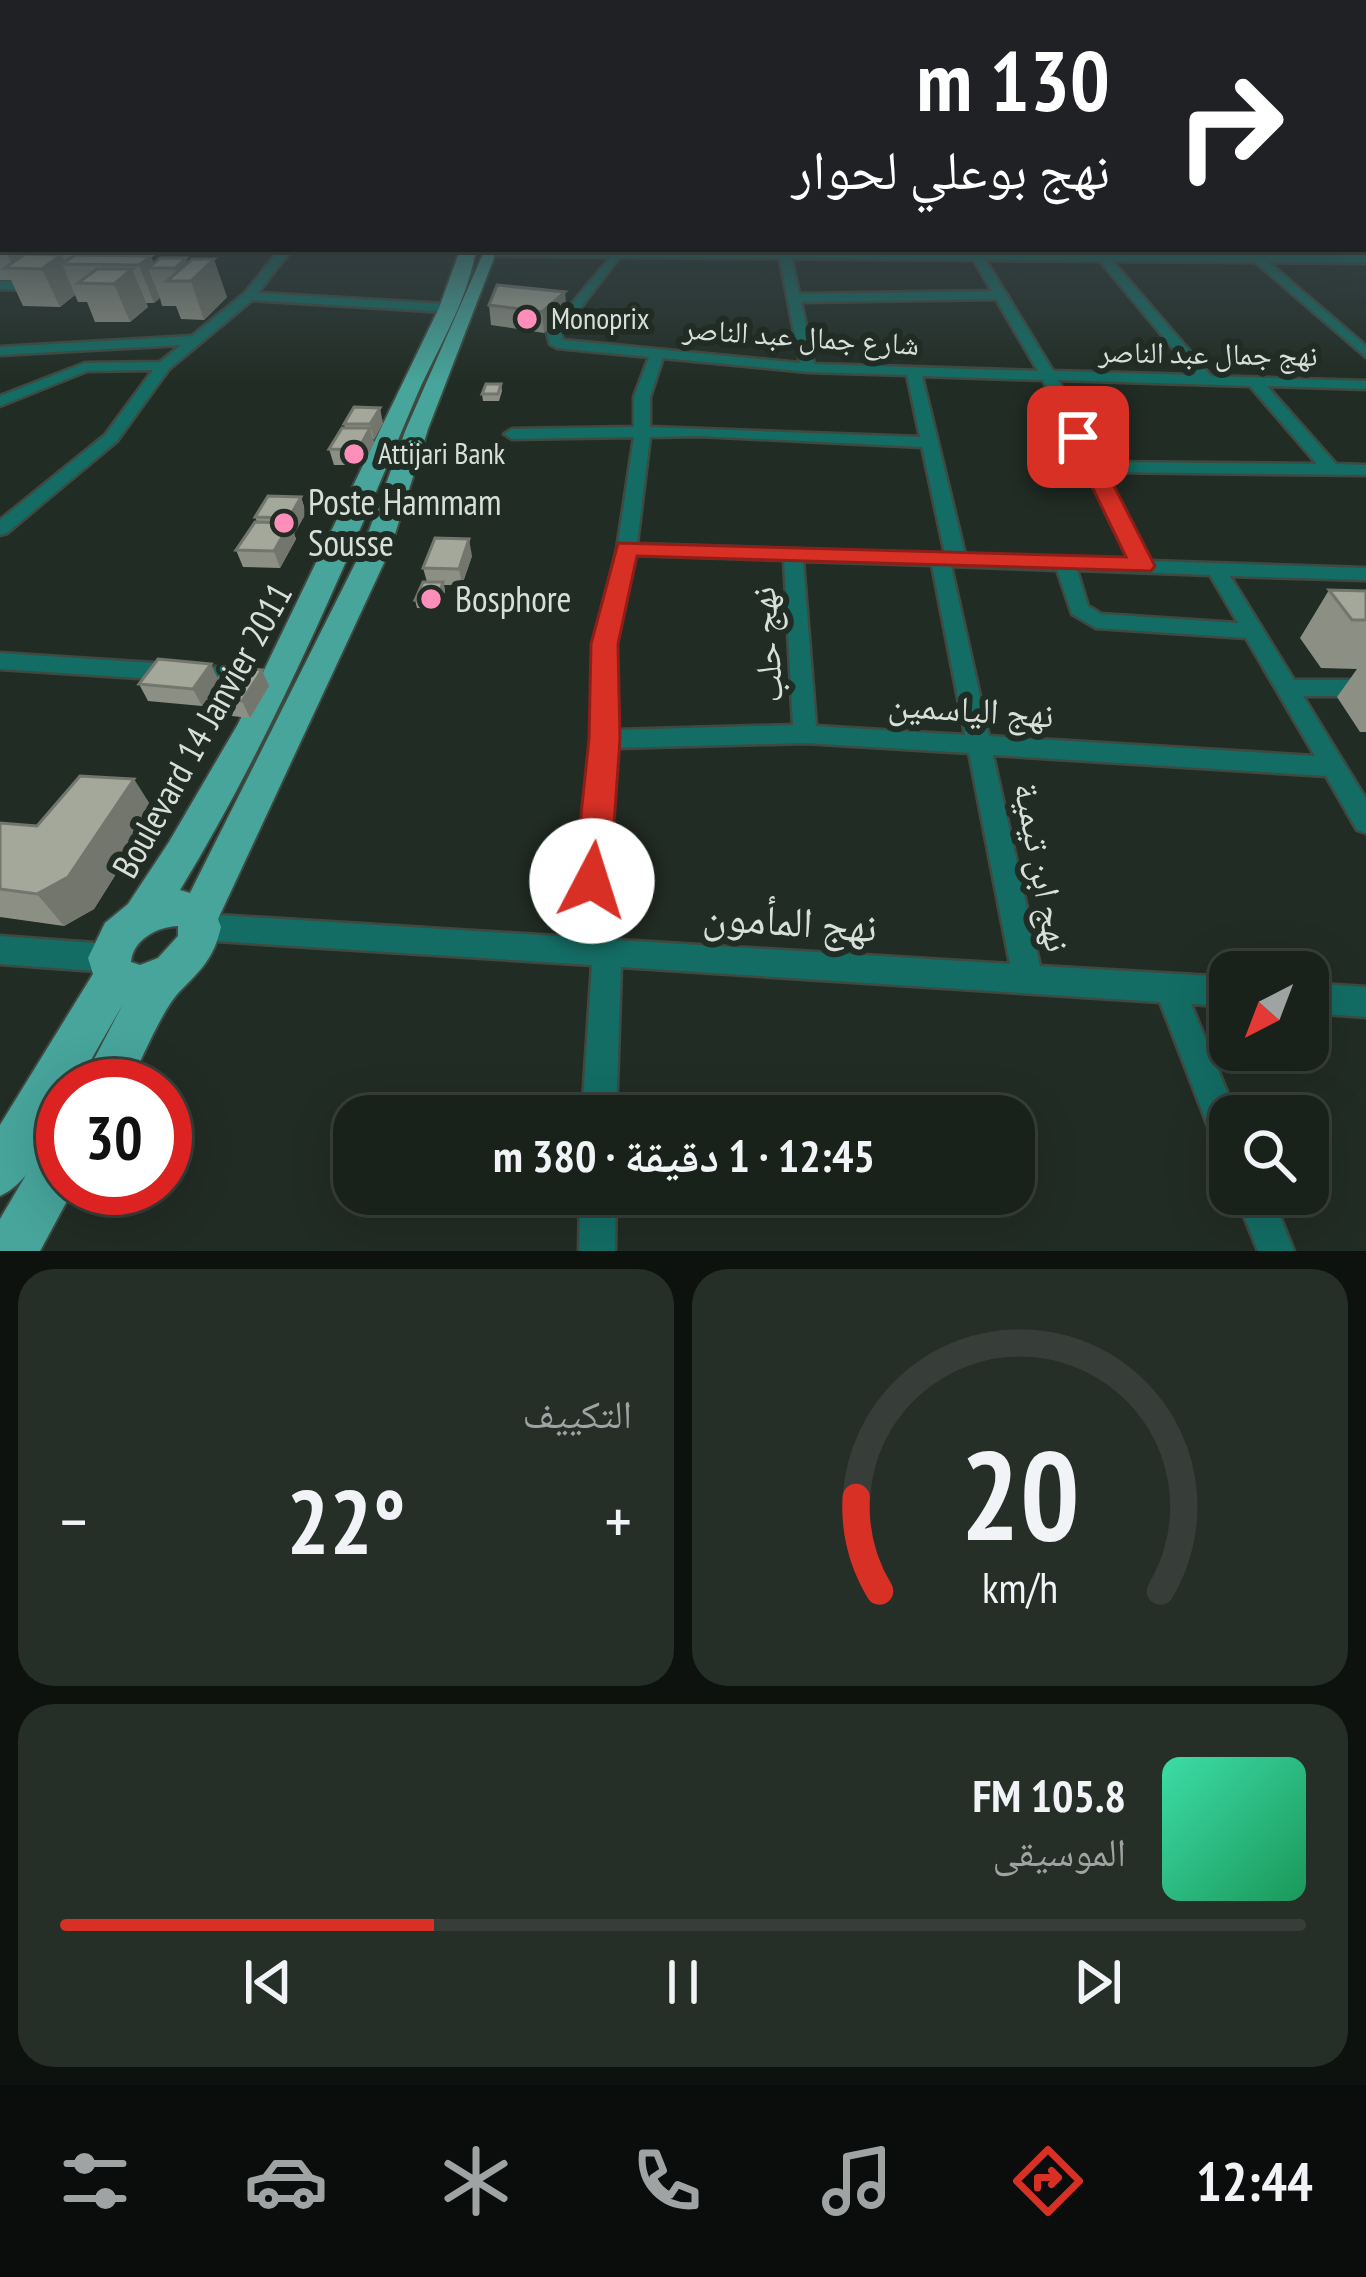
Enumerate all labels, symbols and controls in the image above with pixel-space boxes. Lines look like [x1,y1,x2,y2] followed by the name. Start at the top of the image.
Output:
[917,25,1110,134] text: 130 m
[1152,48,1308,204] icon: right
[792,134,1110,204] text: نهج بوعلي لحوار
[551,298,649,337] place label: Monoprix
[514,306,540,332] marker: Monoprix
[681,308,921,364] street label: شارع جمال عبد الناصر
[1097,331,1318,375] street label: نهج جمال عبد الناصر
[1027,386,1129,488] pin
[1045,404,1111,470] icon: arrive
[378,433,506,472] place label: Attijari Bank
[341,441,367,467] marker: Attijari Bank
[308,478,501,566] place label: Poste Hammam Sousse
[271,510,297,536] marker: Poste Hammam Sousse
[101,574,302,886] street label: Boulevard 14 Janvier 2011
[455,575,571,622] place label: Bosphore
[738,585,793,705] street label: نهج حلب
[418,586,444,612] marker: Bosphore
[887,679,1056,738] street label: نهج الياسمين
[1004,778,1083,956] street label: نهج ابن تيمية
[529,818,655,944] position arrow
[701,887,879,954] street label: نهج المأمون
[1209,951,1329,1071] north arrow
[1209,951,1329,1215] map controls
[36,1059,192,1215] speed limit sign: 30
[1209,1095,1329,1215] button: search
[493,1126,875,1184] text: 12:45 · 1 دقيقة · 380 m
[523,1388,632,1439] text: التكييف
[960,1413,1080,1574] text: 20
[287,1462,405,1579] text: 22°
[60,1478,87,1563] text: −
[605,1478,632,1563] text: +
[982,1558,1058,1614] text: km/h
[972,1766,1126,1824] text: 105.8 FM
[993,1826,1126,1877] text: الموسيقى
[235,1949,301,2015] icon: previous
[650,1949,716,2015] icon: pause
[1065,1949,1131,2015] icon: next
[53,2139,137,2223] icon: filters
[244,2139,328,2223] icon: car
[434,2139,518,2223] icon: climate
[625,2139,709,2223] icon: phone
[815,2139,899,2223] icon: music
[1006,2139,1090,2223] icon: directions
[1196,2146,1313,2216] text: 12:44

